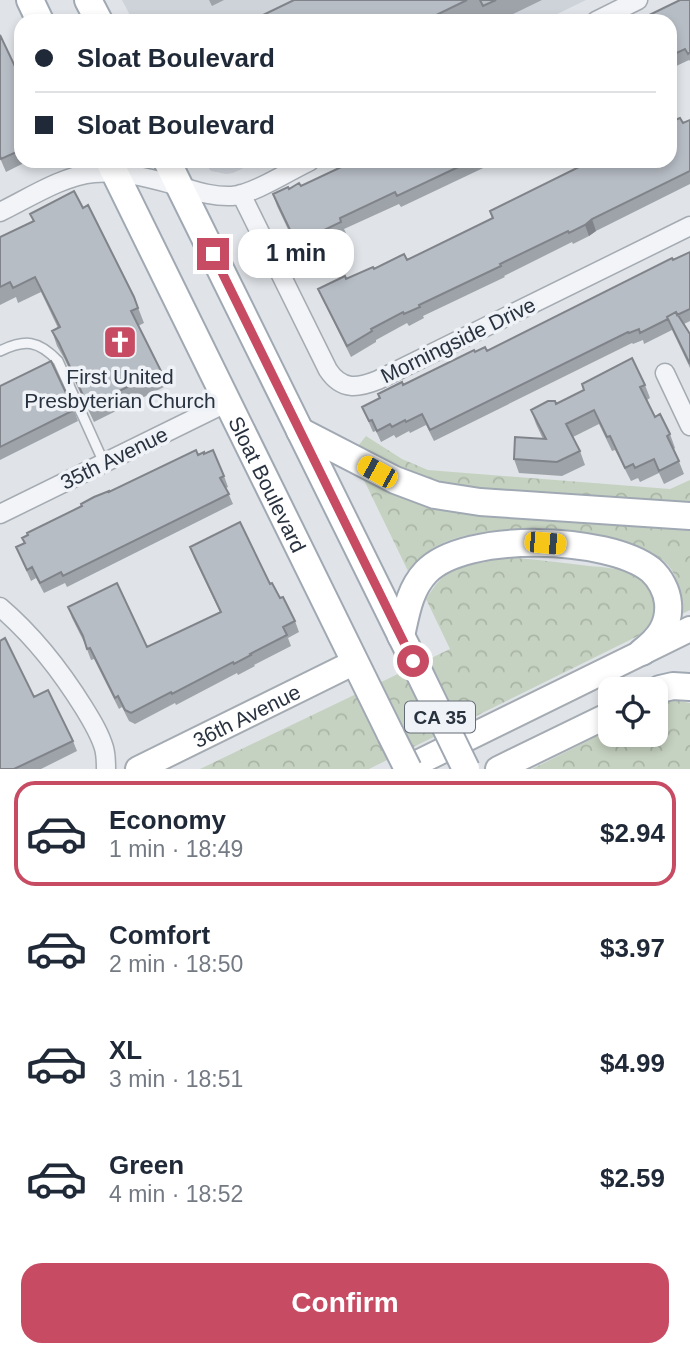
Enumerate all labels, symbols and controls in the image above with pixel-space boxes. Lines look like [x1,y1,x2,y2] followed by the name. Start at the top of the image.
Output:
[77,43,275,73] text: Sloat Boulevard
[77,110,275,140] text: Sloat Boulevard
[238,230,353,278] callout: 1 min
[197,238,229,270] route end
[266,240,326,266] text: 1 min
[377,293,539,387] street label: Morningside Drive
[101,323,139,361] church icon: First United Presbyterian Church
[24,365,216,412] place label: First United Presbyterian Church
[225,412,311,556] street label: Sloat Boulevard
[57,422,171,494] street label: 35th Avenue
[354,453,401,491] car
[524,531,567,555] car
[397,645,429,677] route start
[598,677,668,747] map controls
[598,677,668,747] button: locate
[189,679,304,752] street label: 36th Avenue
[405,702,475,732] road number: CA 35
[25,802,88,865] icon: car
[109,805,226,835] text: Economy
[600,818,665,848] text: $2.94
[109,836,243,862] text: 1 min · 18:49
[25,917,88,980] icon: car
[109,920,210,950] text: Comfort
[600,933,665,963] text: $3.97
[109,951,243,977] text: 2 min · 18:50
[25,1032,88,1095] icon: car
[109,1035,142,1065] text: XL
[600,1048,665,1078] text: $4.99
[109,1066,243,1092] text: 3 min · 18:51
[25,1147,88,1210] icon: car
[109,1150,184,1180] text: Green
[600,1163,665,1193] text: $2.59
[109,1181,243,1207] text: 4 min · 18:52
[21,1263,669,1343] button: Confirm

